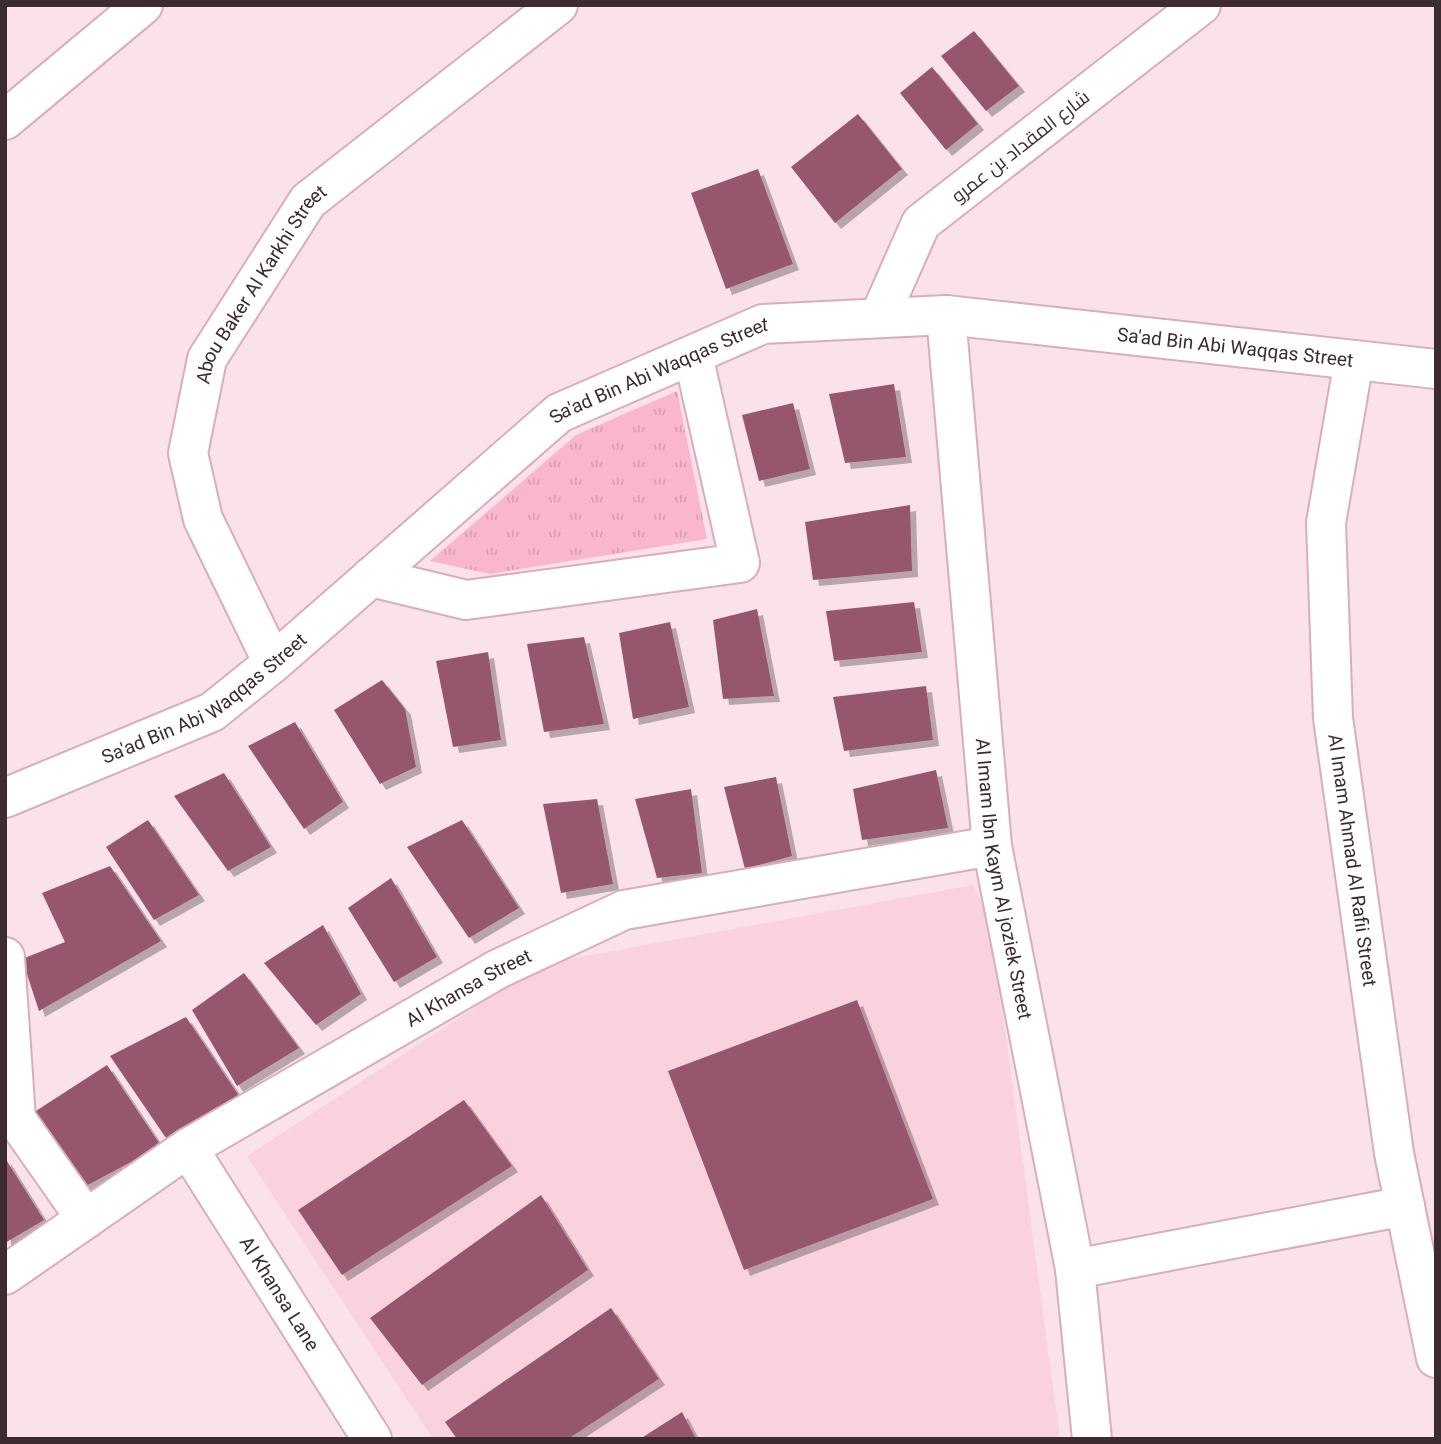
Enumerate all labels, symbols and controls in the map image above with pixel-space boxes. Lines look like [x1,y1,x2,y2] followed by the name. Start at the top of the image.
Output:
[947,85,1095,209] street label: شارع المقداد بن عمرو
[191,180,331,386] street label: Abou Baker Al Karkhi Street
[544,313,768,429] street label: Sa'ad Bin Abi Waqqas Street
[1116,323,1354,372] street label: Sa'ad Bin Abi Waqqas Street
[98,628,311,769] street label: Sa'ad Bin Abi Waqqas Street
[1323,733,1381,988] street label: Al Imam Ahmad Al Rafii Street
[971,737,1037,1021] street label: Al Imam Ibn Kaym Al joziek Street
[402,944,535,1032] street label: Al Khansa Street
[235,1232,324,1355] street label: Al Khansa Lane

